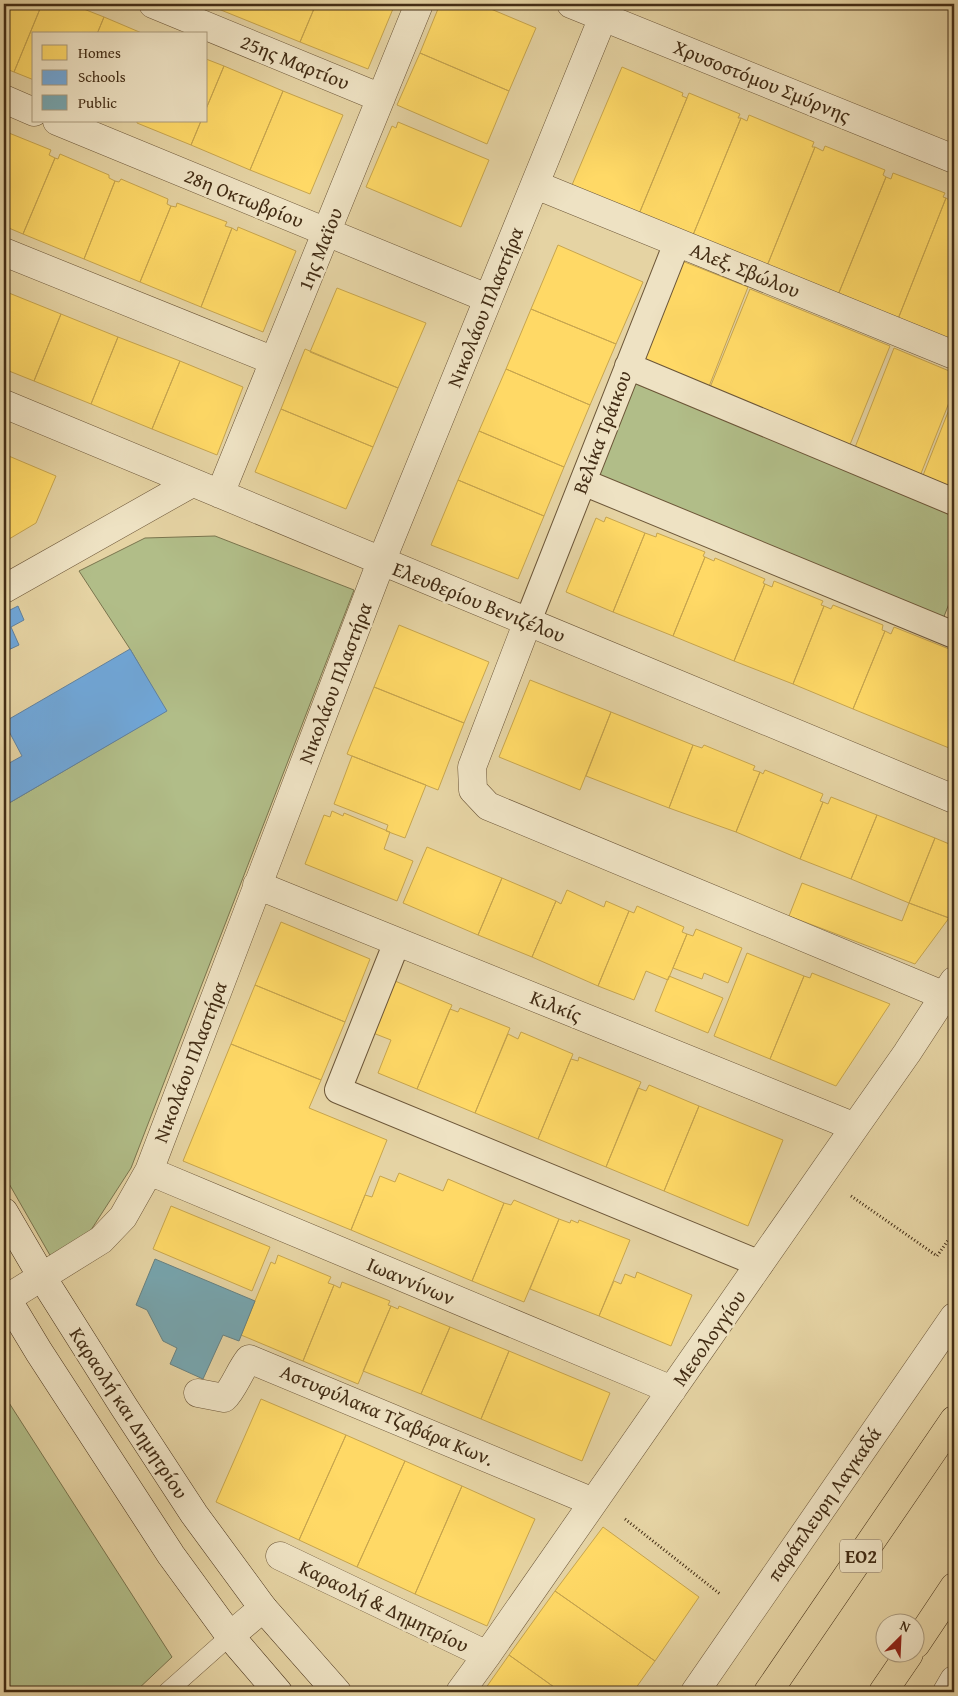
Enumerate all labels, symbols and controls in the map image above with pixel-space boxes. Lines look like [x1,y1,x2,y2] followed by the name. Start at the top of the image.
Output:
[236,27,354,97] street label: 25ης Μαρτίου
[32,32,208,122] legend
[669,32,856,130] street label: Χρυσοστόμου Σμύρνης
[78,42,121,63] text: Homes
[78,66,126,87] text: Schools
[78,92,117,113] text: Public
[180,160,308,235] street label: 28η Οκτωβρίου
[290,203,349,295] street label: 1ης Μαϊου
[439,222,530,392] street label: Νικολάου Πλαστήρα
[686,234,805,305] street label: Αλεξ. Σβώλου
[565,366,638,498] street label: Βελίκα Τράικου
[389,554,570,649] street label: Ελευθερίου Βενιζέλου
[290,598,379,768] street label: Νικολάου Πλαστήρα
[145,977,234,1147] street label: Νικολάου Πλαστήρα
[526,982,587,1029] street label: Κιλκίς
[363,1249,460,1312] street label: Ιωαννίνων
[665,1284,753,1392] street label: Μεσολογγίου
[63,1321,196,1504] street label: Καραολή και Δημητρίου
[276,1356,498,1473] street label: Αστυφύλακα Τζαβάρα Κων.
[759,1420,888,1587] street label: παράπλευρη Λαγκαδά
[840,1540,882,1572] road number: ΕΟ2
[295,1552,474,1659] street label: Καραολή & Δημητρίου
[876,1614,926,1664] north arrow
[897,1615,914,1637] text: N

